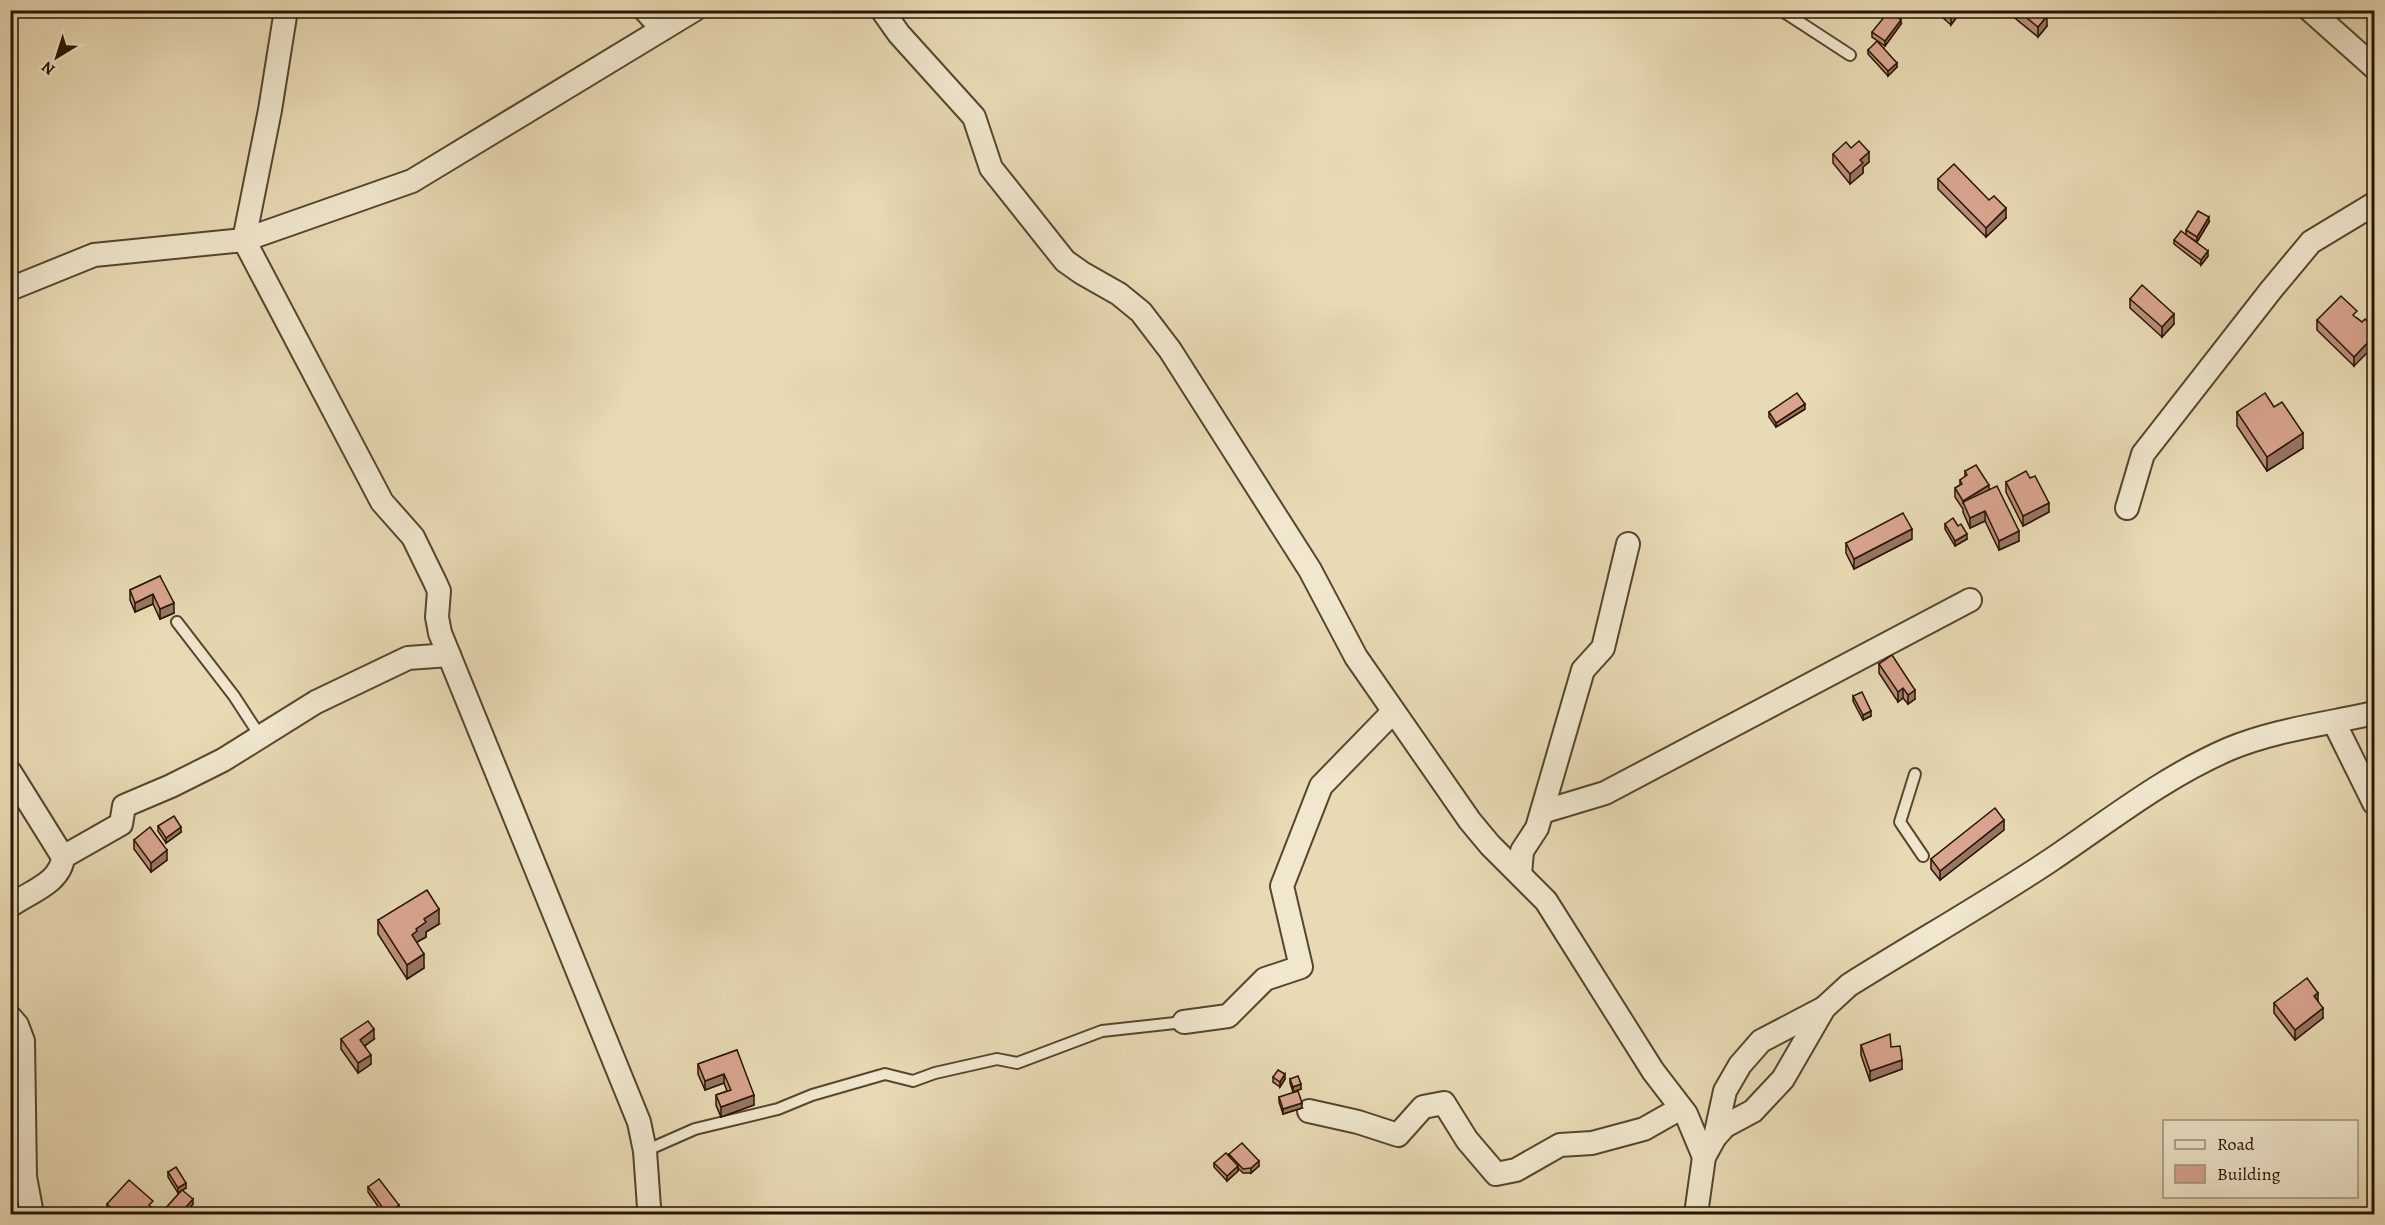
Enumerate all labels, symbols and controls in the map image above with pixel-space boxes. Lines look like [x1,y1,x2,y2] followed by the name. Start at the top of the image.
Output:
[27,27,87,87] north arrow
[37,56,60,80] text: N
[2163,1120,2358,1198] legend
[2217,1132,2255,1156] text: Road
[2217,1162,2281,1186] text: Building

